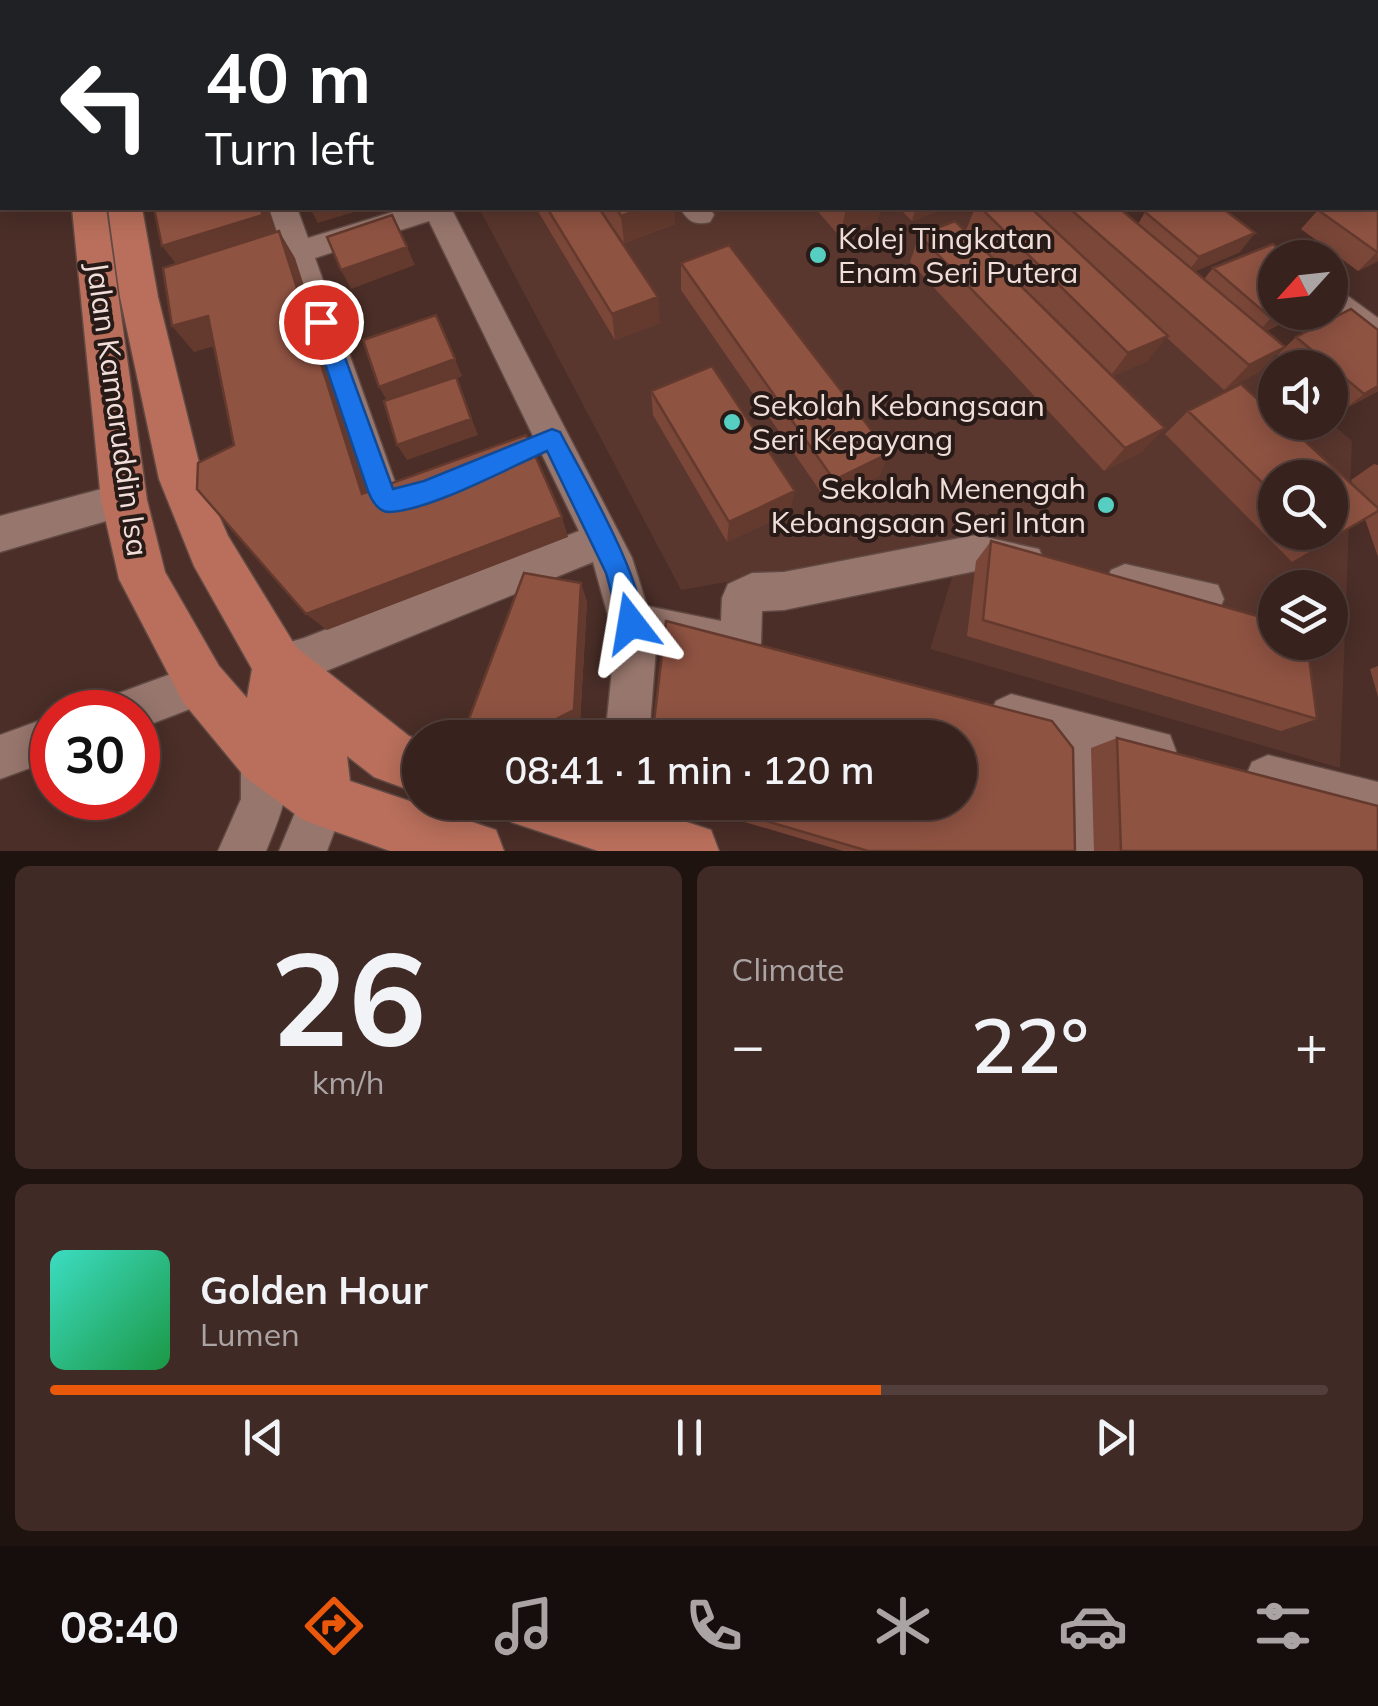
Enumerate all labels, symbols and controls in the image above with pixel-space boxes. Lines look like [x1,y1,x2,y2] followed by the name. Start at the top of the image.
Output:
[205,33,371,121] text: 40 m
[40,40,170,170] icon: left
[205,120,374,176] text: Turn left
[838,219,1078,291] place label: Kolej Tingkatan Enam Seri Putera
[1258,240,1348,330] north arrow
[1258,240,1348,660] map controls
[807,244,829,266] marker: Kolej Tingkatan Enam Seri Putera
[79,259,157,559] street label: Jalan Kamaruddin Isa
[279,280,364,365] pin
[294,295,349,350] icon: arrive
[1258,350,1348,440] button: sound
[752,386,1045,458] place label: Sekolah Kebangsaan Seri Kepayang
[721,411,743,433] marker: Sekolah Kebangsaan Seri Kepayang
[1258,460,1348,550] button: search
[771,469,1086,541] place label: Sekolah Menengah Kebangsaan Seri Intan
[1095,494,1117,516] marker: Sekolah Menengah Kebangsaan Seri Intan
[1258,570,1348,660] button: layers
[579,571,683,675] position arrow
[30,690,160,820] speed limit sign: 30
[504,746,875,794] text: 08:41 · 1 min · 120 m
[270,915,426,1079] text: 26
[732,949,844,989] text: Climate
[971,998,1089,1092] text: 22°
[732,1010,765,1079] text: −
[1295,1010,1328,1079] text: +
[312,1062,384,1102] text: km/h
[200,1266,428,1314] text: Golden Hour
[200,1314,300,1354] text: Lumen
[236,1410,291,1465] icon: previous
[662,1410,717,1465] icon: pause
[1088,1410,1143,1465] icon: next
[299,1591,369,1661] icon: directions
[489,1591,559,1661] icon: music
[679,1591,749,1661] icon: phone
[868,1591,938,1661] icon: climate
[1058,1591,1128,1661] icon: car
[1248,1591,1318,1661] icon: filters
[60,1598,179,1654] text: 08:40

